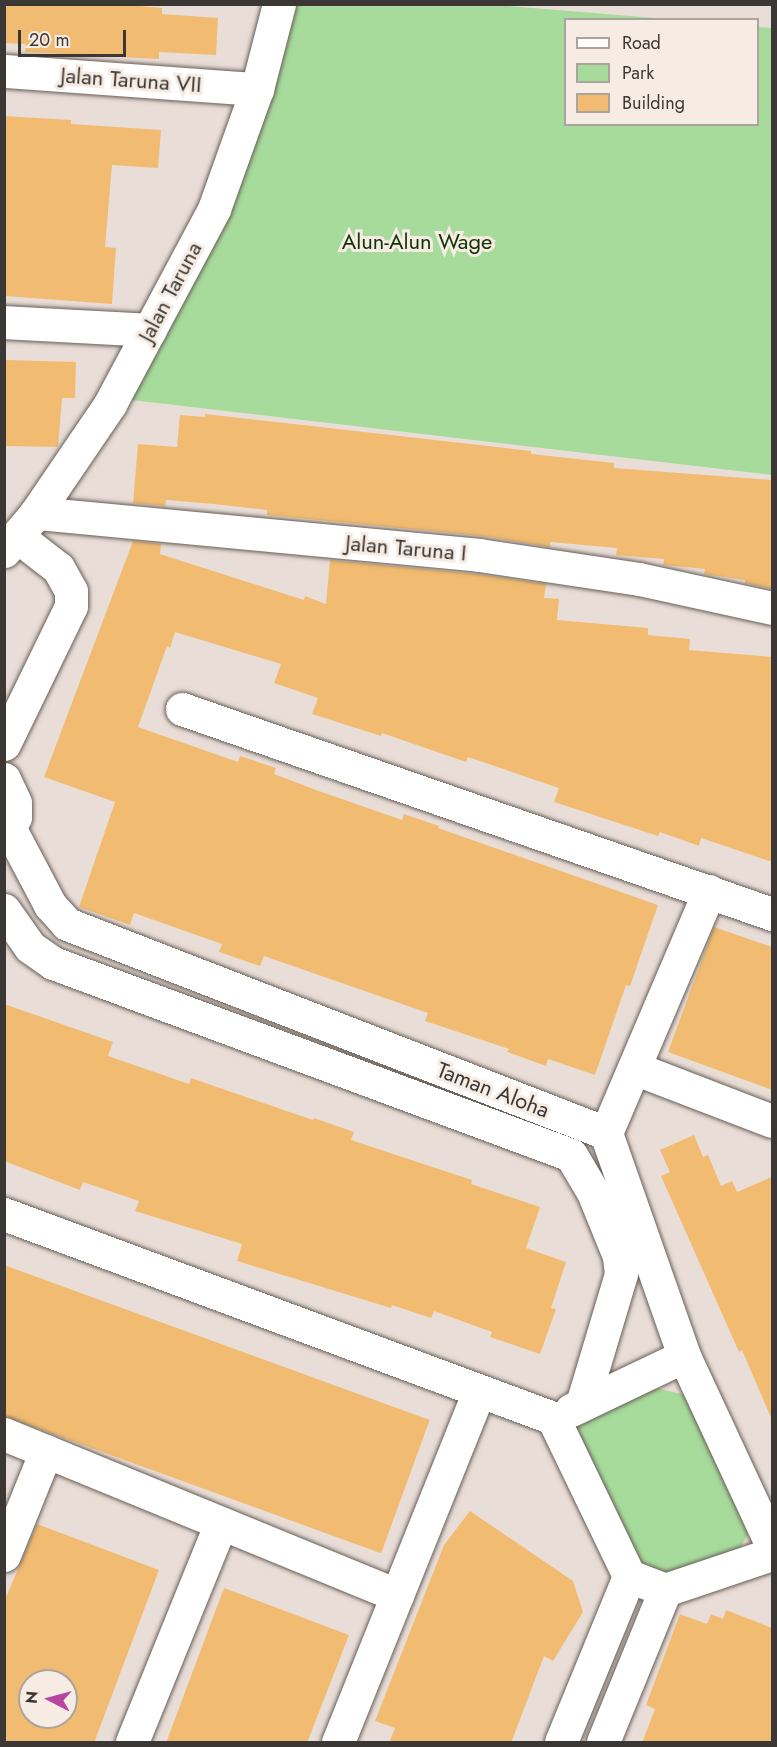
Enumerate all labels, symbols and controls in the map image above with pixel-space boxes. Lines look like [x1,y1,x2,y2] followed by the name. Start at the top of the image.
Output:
[21,18,129,56] scale bar
[564,18,759,126] legend
[29,27,69,53] text: 20 m
[622,30,661,56] text: Road
[622,60,654,86] text: Park
[60,62,202,98] street label: Jalan Taruna VII
[622,90,685,116] text: Building
[342,229,492,255] park label: Alun-Alun Wage
[133,237,207,347] street label: Jalan Taruna
[344,530,468,566] street label: Jalan Taruna I
[433,1056,553,1124] street label: Taman Aloha
[18,1669,78,1729] north arrow
[19,1690,44,1705] text: N

